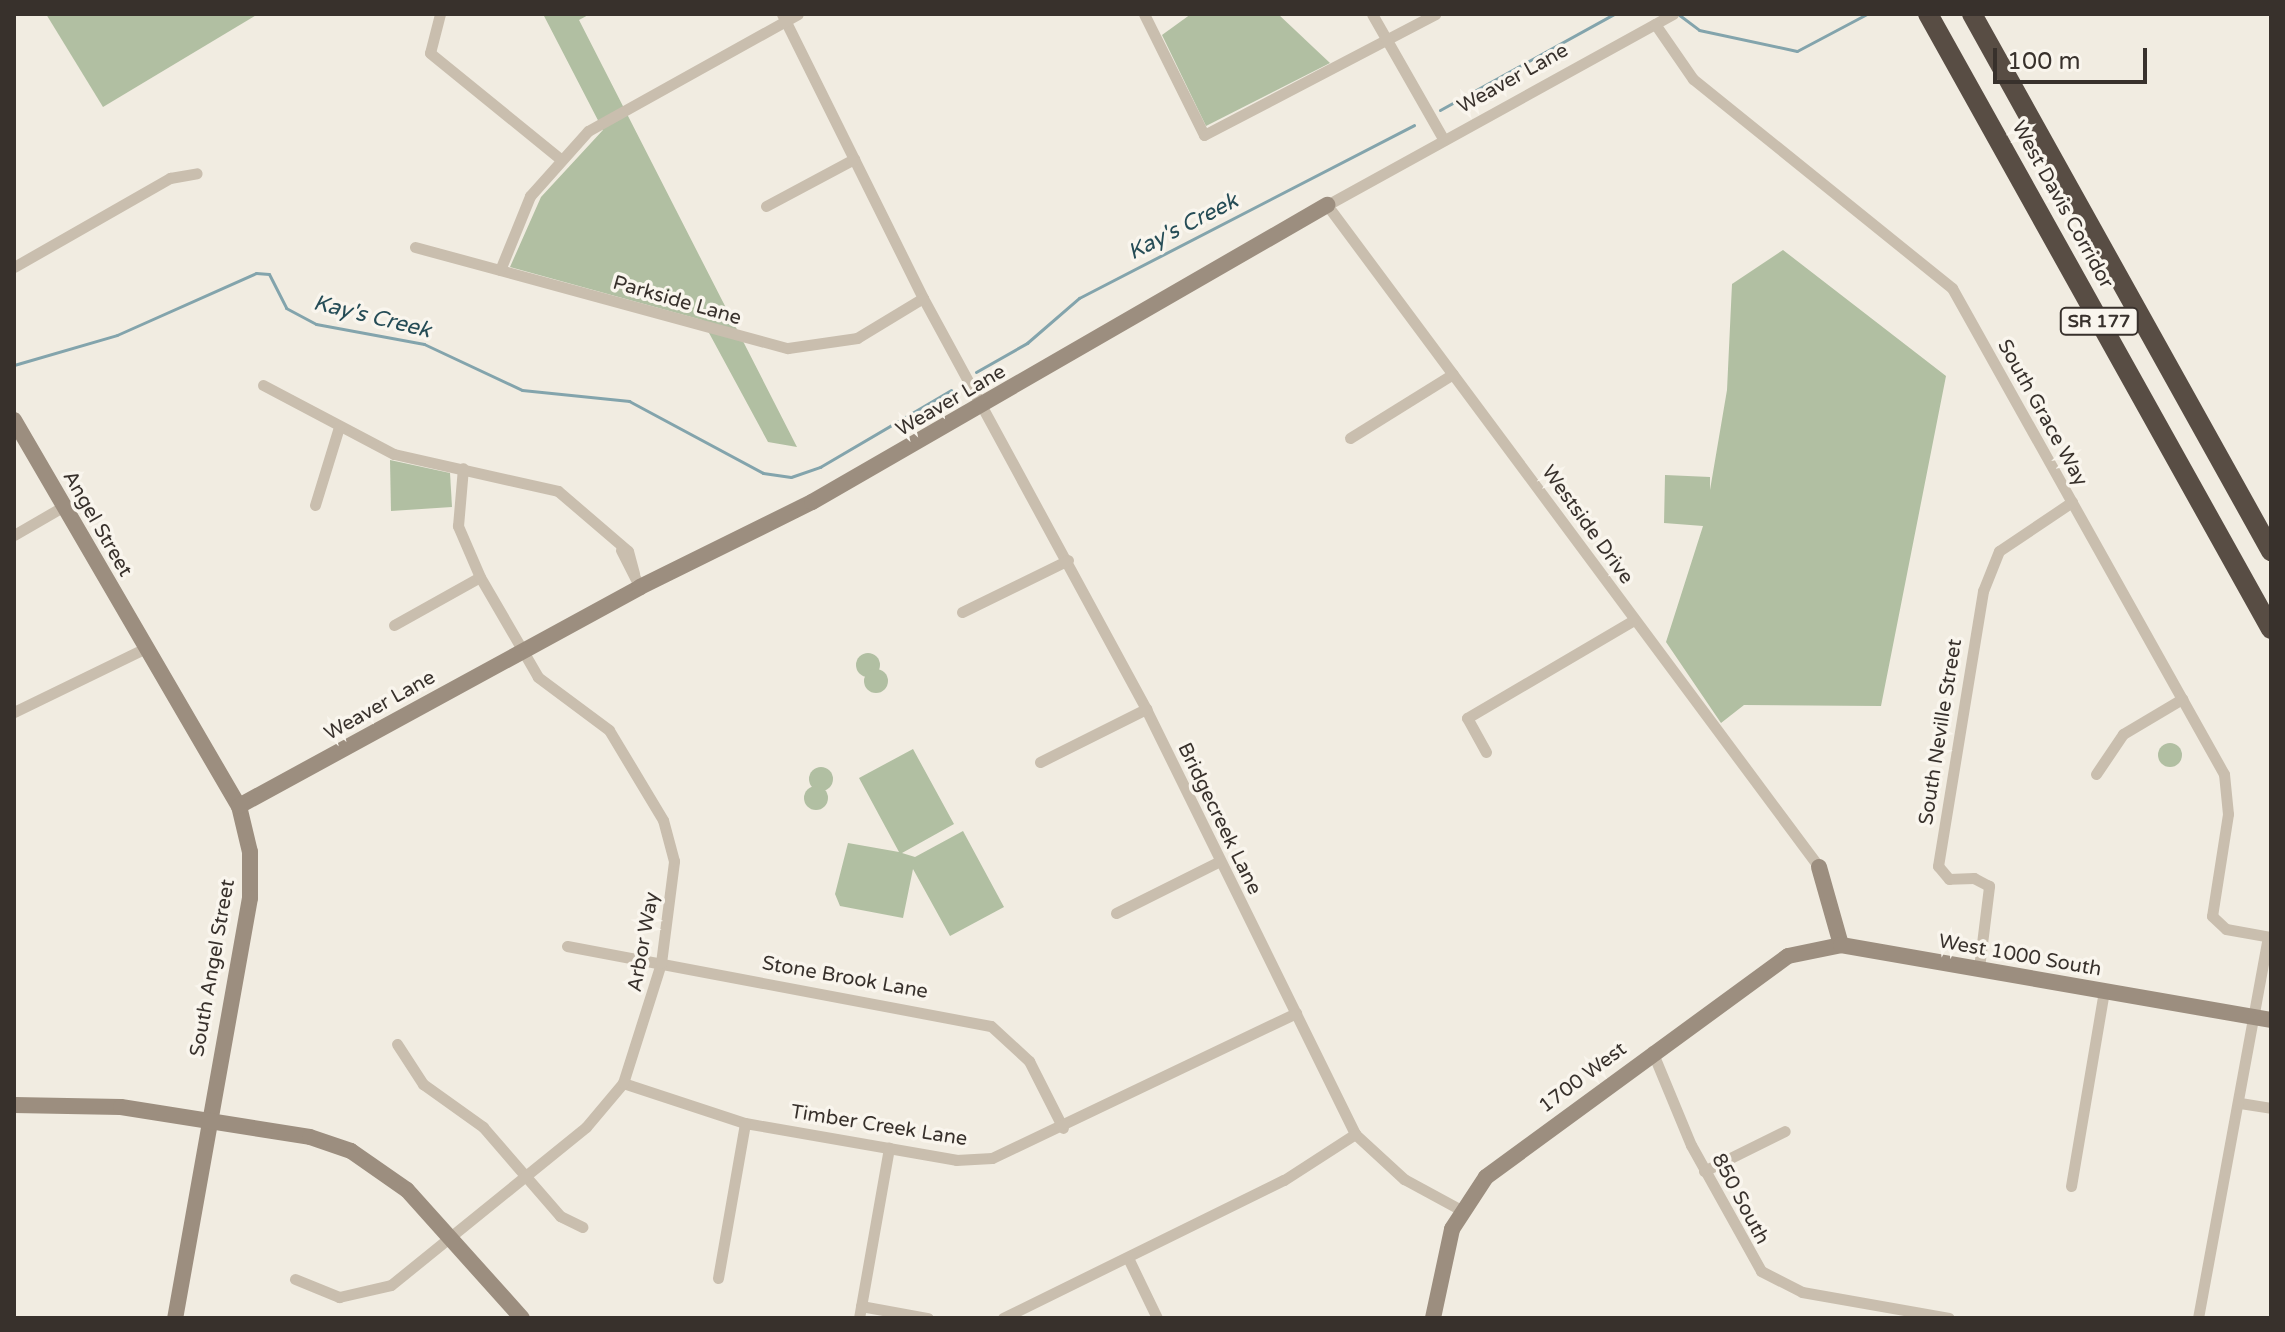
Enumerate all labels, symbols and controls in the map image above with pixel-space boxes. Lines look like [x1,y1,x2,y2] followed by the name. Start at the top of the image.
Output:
[1997,32,2151,82] scale bar
[1454,39,1572,119] street label: Weaver Lane
[2007,47,2081,76] text: 100 m
[2006,117,2118,293] street label: West Davis Corridor
[1124,188,1242,266] water label: Kay's Creek
[610,271,744,331] street label: Parkside Lane
[311,290,433,344] water label: Kay's Creek
[2059,307,2139,335] road number: SR 177
[1992,335,2092,491] street label: South Grace Way
[892,360,1010,442] street label: Weaver Lane
[1536,461,1638,589] street label: Westside Drive
[57,467,137,581] street label: Angel Street
[1914,637,1968,827] street label: South Neville Street
[321,666,439,746] street label: Weaver Lane
[1172,739,1266,899] street label: Bridgecreek Lane
[186,877,240,1059] street label: South Angel Street
[623,890,665,994] street label: Arbor Way
[1937,930,2103,982] street label: West 1000 South
[760,952,930,1004] street label: Stone Brook Lane
[1535,1037,1631,1119] street label: 1700 West
[789,1100,969,1152] street label: Timber Creek Lane
[1706,1150,1774,1248] street label: 850 South

